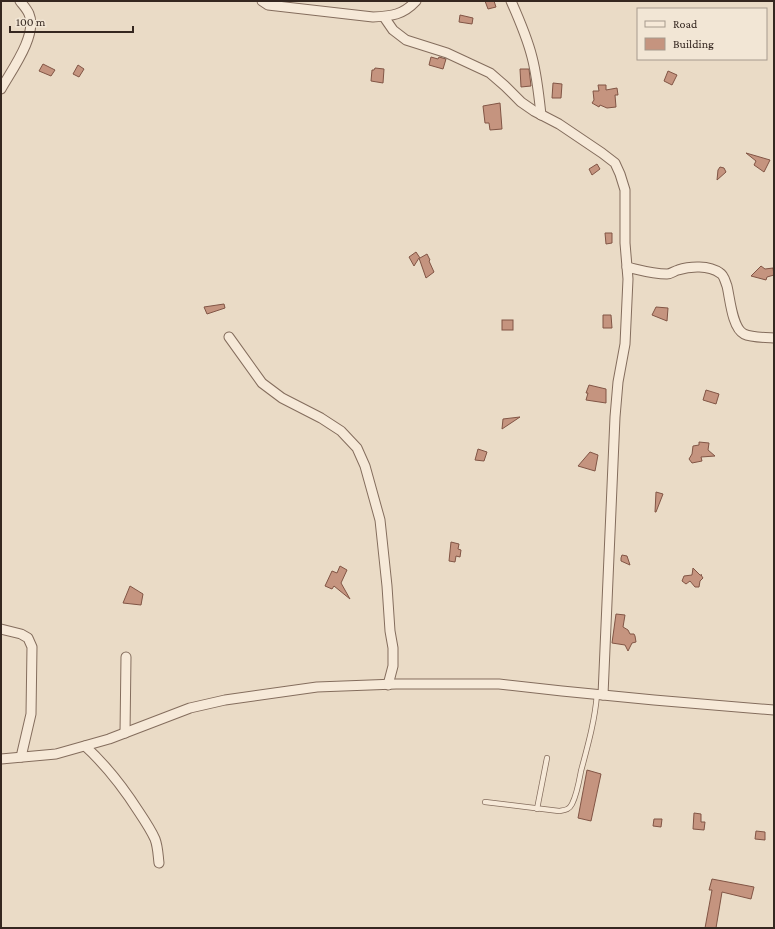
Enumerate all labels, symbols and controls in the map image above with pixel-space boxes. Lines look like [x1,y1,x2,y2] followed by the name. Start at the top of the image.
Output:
[10,8,133,34] scale bar
[637,8,767,60] legend
[16,15,46,29] text: 100 m
[673,17,698,31] text: Road
[673,37,714,51] text: Building

